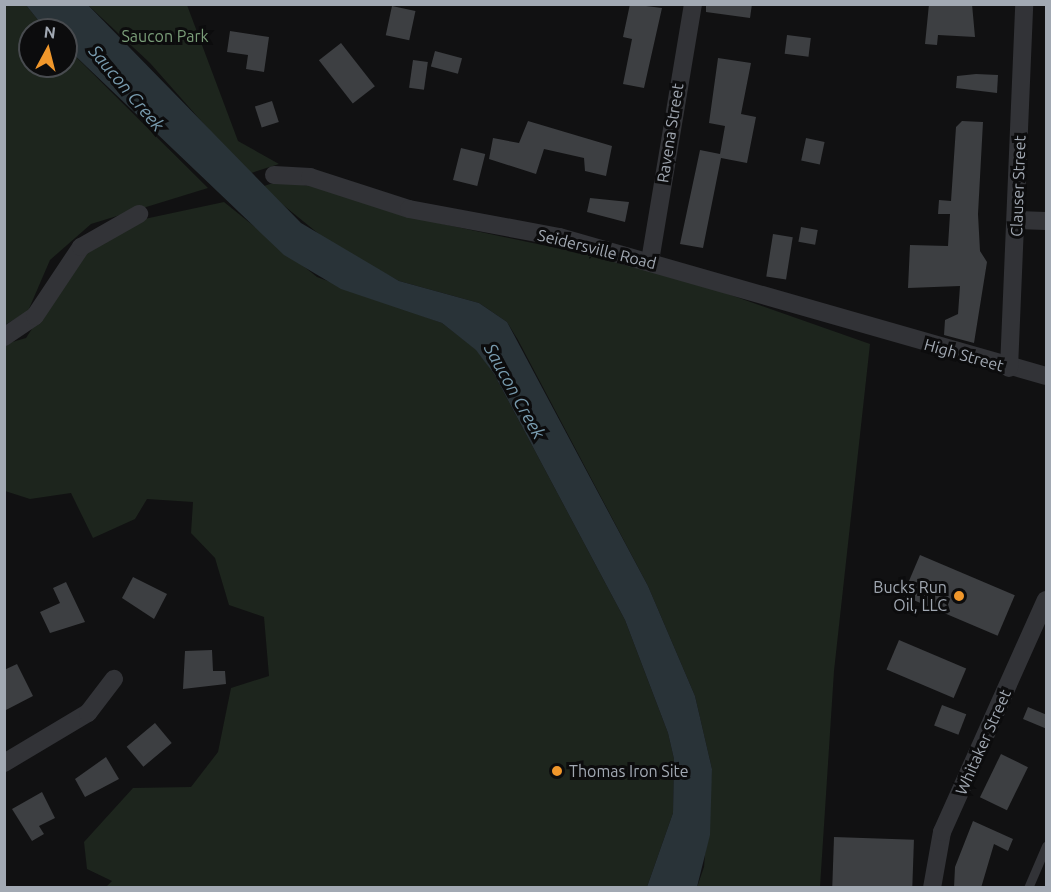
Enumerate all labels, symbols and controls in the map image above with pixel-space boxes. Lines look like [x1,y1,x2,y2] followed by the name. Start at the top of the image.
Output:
[18,18,78,78] north arrow
[43,22,57,42] text: N
[121,26,209,46] park label: Saucon Park
[85,40,169,136] water label: Saucon Creek
[653,82,687,184] street label: Ravena Street
[1007,135,1029,237] street label: Clauser Street
[536,225,658,273] street label: Seidersville Road
[922,335,1006,375] street label: High Street
[480,339,550,443] water label: Saucon Creek
[873,577,947,615] place label: Bucks Run Oil, LLC
[952,589,966,603] marker: Bucks Run Oil, LLC
[951,686,1015,798] street label: Whitaker Street
[569,761,689,781] place label: Thomas Iron Site
[550,764,564,778] marker: Thomas Iron Site

